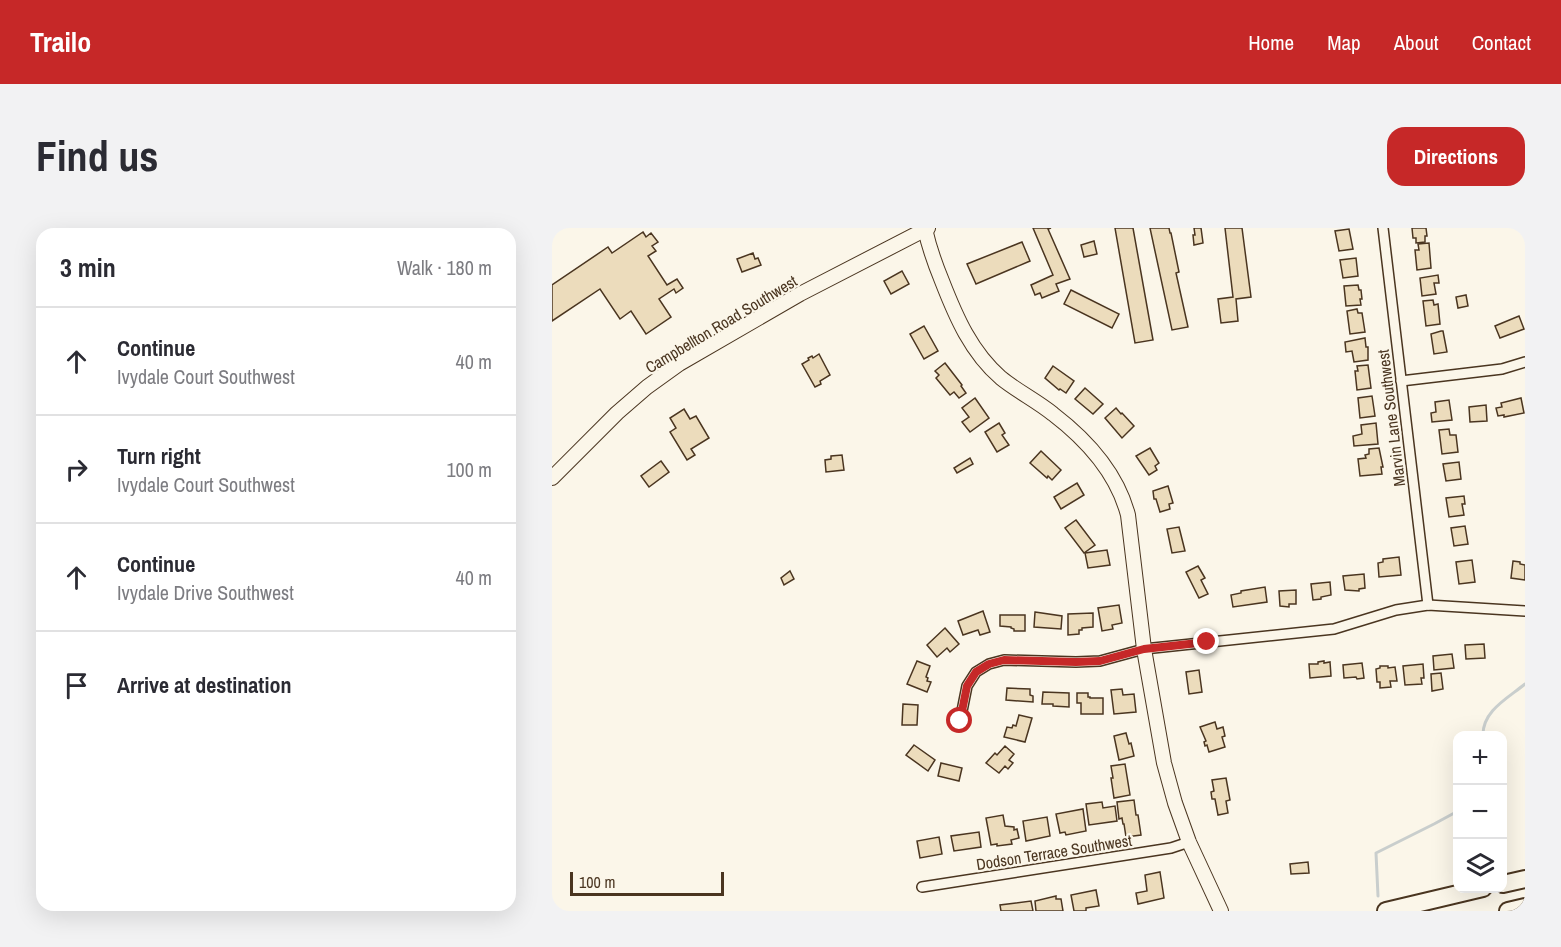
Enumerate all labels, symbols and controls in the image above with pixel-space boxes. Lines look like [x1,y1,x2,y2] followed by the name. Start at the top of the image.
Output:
[30,23,91,61] text: Trailo
[1248,28,1294,57] text: Home
[1327,28,1361,57] text: Map
[1394,28,1439,57] text: About
[1472,28,1531,57] text: Contact
[1387,127,1525,186] button: Directions
[36,128,158,184] text: Find us
[60,250,116,285] text: 3 min
[397,254,492,281] text: Walk · 180 m
[641,270,801,378] street label: Campbellton Road Southwest
[117,333,195,363] text: Continue
[60,345,93,378] icon: ahead
[456,348,492,375] text: 40 m
[1372,348,1410,488] street label: Marvin Lane Southwest
[117,363,295,390] text: Ivydale Court Southwest
[117,441,201,471] text: Turn right
[60,453,93,486] icon: right
[446,456,492,483] text: 100 m
[117,471,295,498] text: Ivydale Court Southwest
[117,549,195,579] text: Continue
[60,561,93,594] icon: ahead
[456,564,492,591] text: 40 m
[117,579,294,606] text: Ivydale Drive Southwest
[1193,628,1219,654] route end
[60,669,93,702] icon: arrive
[117,670,291,700] text: Arrive at destination
[946,707,972,733] route start
[1453,731,1507,893] map controls
[1453,731,1507,785] button: +
[1453,785,1507,839] button: −
[975,829,1134,875] street label: Dodson Terrace Southwest
[1453,839,1507,893] button: layers
[570,869,724,896] scale bar
[579,871,615,893] text: 100 m

